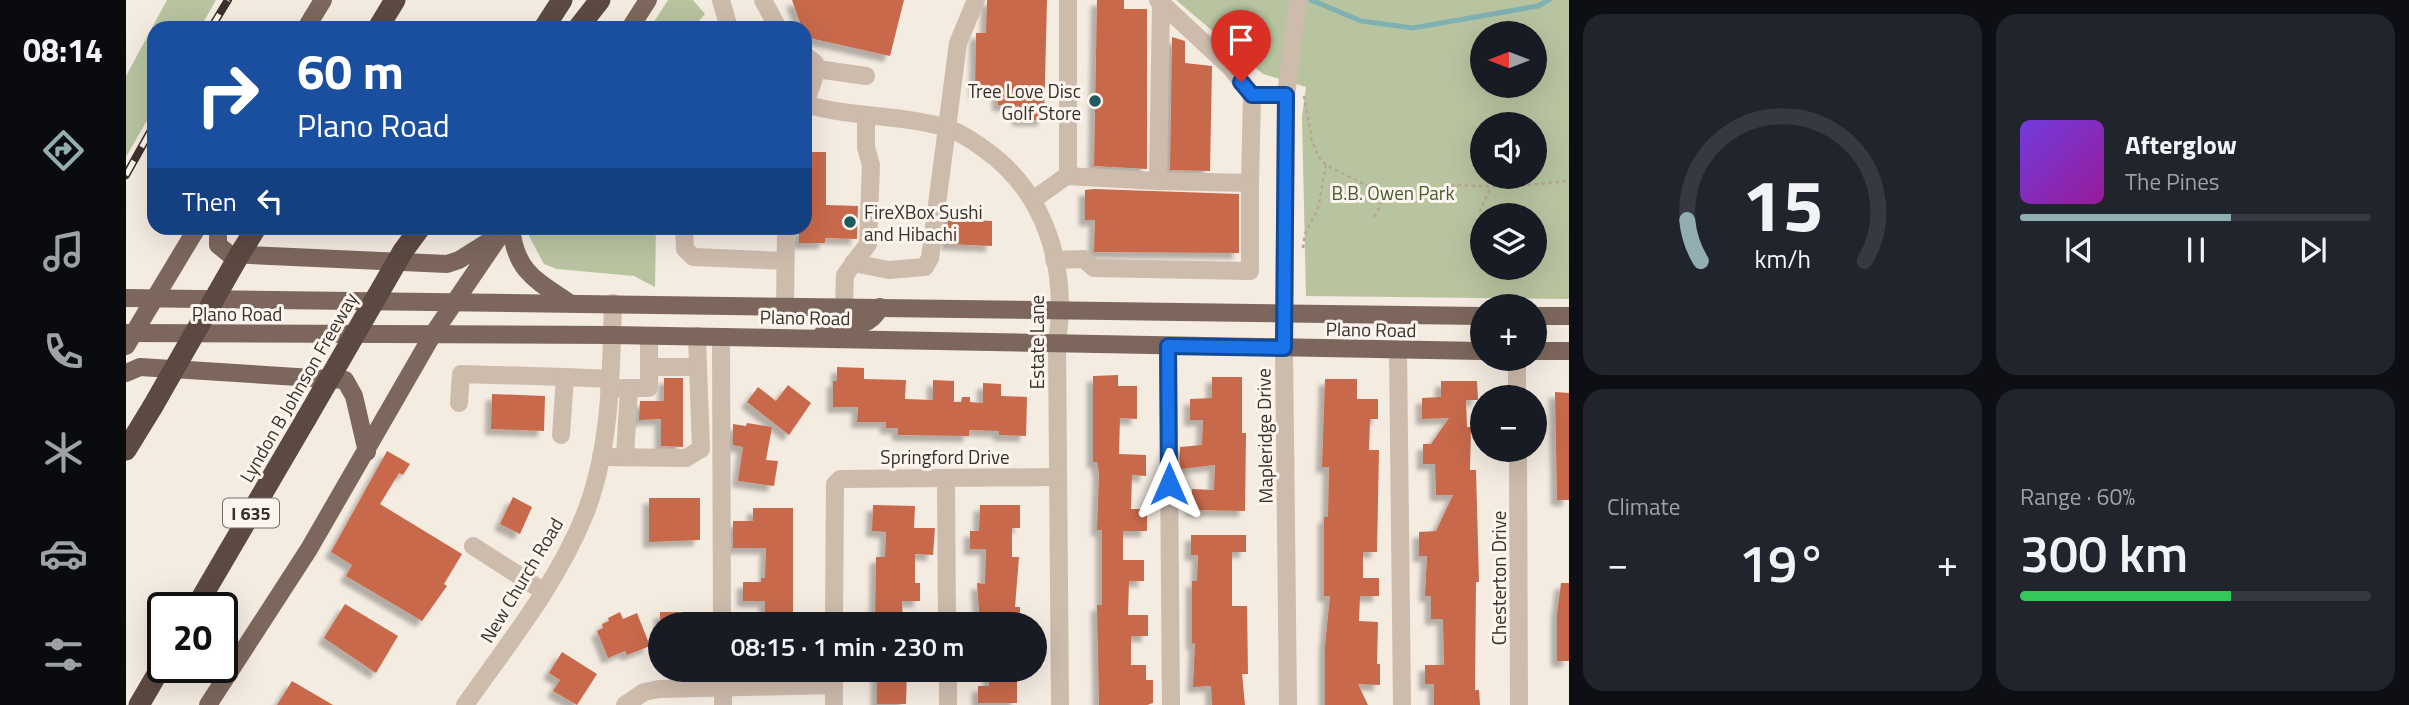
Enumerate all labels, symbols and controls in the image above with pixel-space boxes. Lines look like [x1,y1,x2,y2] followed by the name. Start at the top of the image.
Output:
[1211,10,1271,82] pin
[1222,21,1260,59] icon: arrive
[1470,21,1547,98] north arrow
[1470,21,1547,462] map controls
[23,26,103,74] text: 08:14
[297,33,404,108] text: 60 m
[182,49,273,140] icon: right
[968,76,1081,127] place label: Tree Love Disc Golf Store
[1087,93,1103,109] marker: Tree Love Disc Golf Store
[297,101,450,149] text: Plano Road
[1470,112,1547,189] button: sound
[2125,125,2237,164] text: Afterglow
[39,126,88,175] icon: directions
[1742,149,1823,259] text: 15
[2125,164,2219,199] text: The Pines
[1331,178,1455,207] park label: B.B. Owen Park
[182,182,237,221] text: Then
[251,182,289,220] icon: left
[864,197,983,248] place label: FireXBox Sushi and Hibachi
[1470,203,1547,280] button: layers
[842,214,858,230] marker: FireXBox Sushi and Hibachi
[39,227,88,276] icon: music
[2060,231,2098,269] icon: previous
[2177,231,2215,269] icon: pause
[2294,231,2332,269] icon: next
[1754,240,1811,278] text: km/h
[232,287,364,487] street label: Lyndon B Johnson Freeway
[1470,294,1547,371] button: +
[1022,295,1051,389] street label: Estate Lane
[192,299,282,328] street label: Plano Road
[759,302,851,332] street label: Plano Road
[1325,314,1417,344] street label: Plano Road
[39,327,88,376] icon: phone
[1248,368,1280,504] street label: Mapleridge Drive
[1470,385,1547,462] button: −
[39,428,88,477] icon: climate
[880,442,1010,471] street label: Springford Drive
[1132,447,1206,521] position arrow
[2020,479,2135,514] text: Range · 60%
[1607,489,1680,524] text: Climate
[223,499,279,528] road number: I 635
[1484,511,1513,645] street label: Chesterton Drive
[472,512,570,648] street label: New Church Road
[2020,513,2188,592] text: 300 km
[1739,523,1826,602] text: 19°
[39,529,88,578] icon: car
[1607,534,1628,592] text: −
[1937,534,1958,592] text: +
[147,592,238,683] speed limit sign: 20
[731,627,964,666] text: 08:15 · 1 min · 230 m
[39,630,88,679] icon: filters

